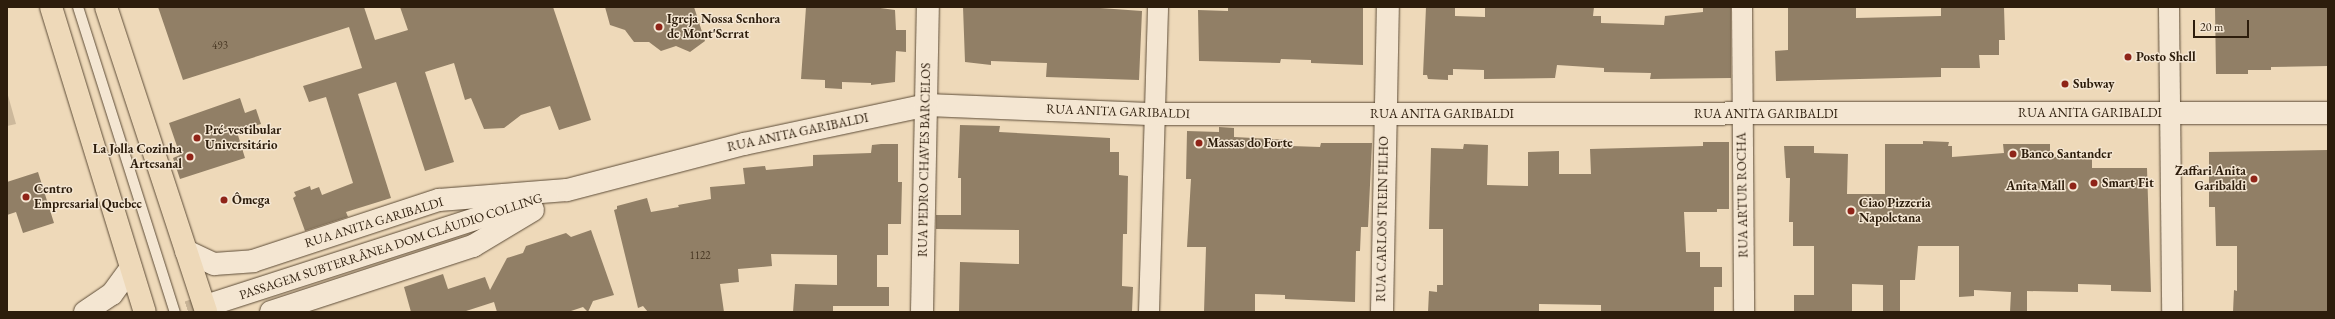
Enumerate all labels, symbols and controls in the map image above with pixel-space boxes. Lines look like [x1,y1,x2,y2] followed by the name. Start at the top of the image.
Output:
[667,12,780,43] place label: Igreja Nossa Senhora de Mont'Serrat
[2195,12,2251,38] scale bar
[2200,19,2223,35] text: 20 m
[654,22,664,32] marker: Igreja Nossa Senhora de Mont'Serrat
[212,38,228,52] house number: 493
[2136,49,2196,65] place label: Posto Shell
[2123,52,2133,62] marker: Posto Shell
[916,63,934,257] street label: RUA PEDRO CHAVES BARCELOS
[2073,76,2115,92] place label: Subway
[2060,79,2070,89] marker: Subway
[1046,102,1190,122] street label: RUA ANITA GARIBALDI
[2018,105,2162,121] street label: RUA ANITA GARIBALDI
[1370,106,1514,122] street label: RUA ANITA GARIBALDI
[1694,106,1838,122] street label: RUA ANITA GARIBALDI
[726,110,870,156] street label: RUA ANITA GARIBALDI
[205,123,282,154] place label: Pré-vestibular Universitário
[1734,132,1752,258] street label: RUA ARTUR ROCHA
[192,133,202,143] marker: Pré-vestibular Universitário
[1207,135,1293,151] place label: Massas do Forte
[1374,136,1392,302] street label: RUA CARLOS TREIN FILHO
[1194,138,1204,148] marker: Massas do Forte
[93,142,182,173] place label: La Jolla Cozinha Artesanal
[2021,146,2112,162] place label: Banco Santander
[2008,149,2018,159] marker: Banco Santander
[185,152,195,162] marker: La Jolla Cozinha Artesanal
[2175,164,2246,195] place label: Zaffari Anita Garibaldi
[2249,174,2259,184] marker: Zaffari Anita Garibaldi
[2102,175,2154,191] place label: Smart Fit
[2006,178,2065,194] place label: Anita Mall
[2089,178,2099,188] marker: Smart Fit
[2068,181,2078,191] marker: Anita Mall
[34,182,142,213] place label: Centro Empresarial Quebec
[237,190,545,304] street label: PASSAGEM SUBTERRÂNEA DOM CLÁUDIO COLLING
[21,192,31,202] marker: Centro Empresarial Quebec
[232,192,270,208] place label: Ômega
[303,194,445,252] street label: RUA ANITA GARIBALDI
[219,195,229,205] marker: Ômega
[1859,196,1931,227] place label: Ciao Pizzeria Napoletana
[1846,206,1856,216] marker: Ciao Pizzeria Napoletana
[689,248,711,262] house number: 1122

